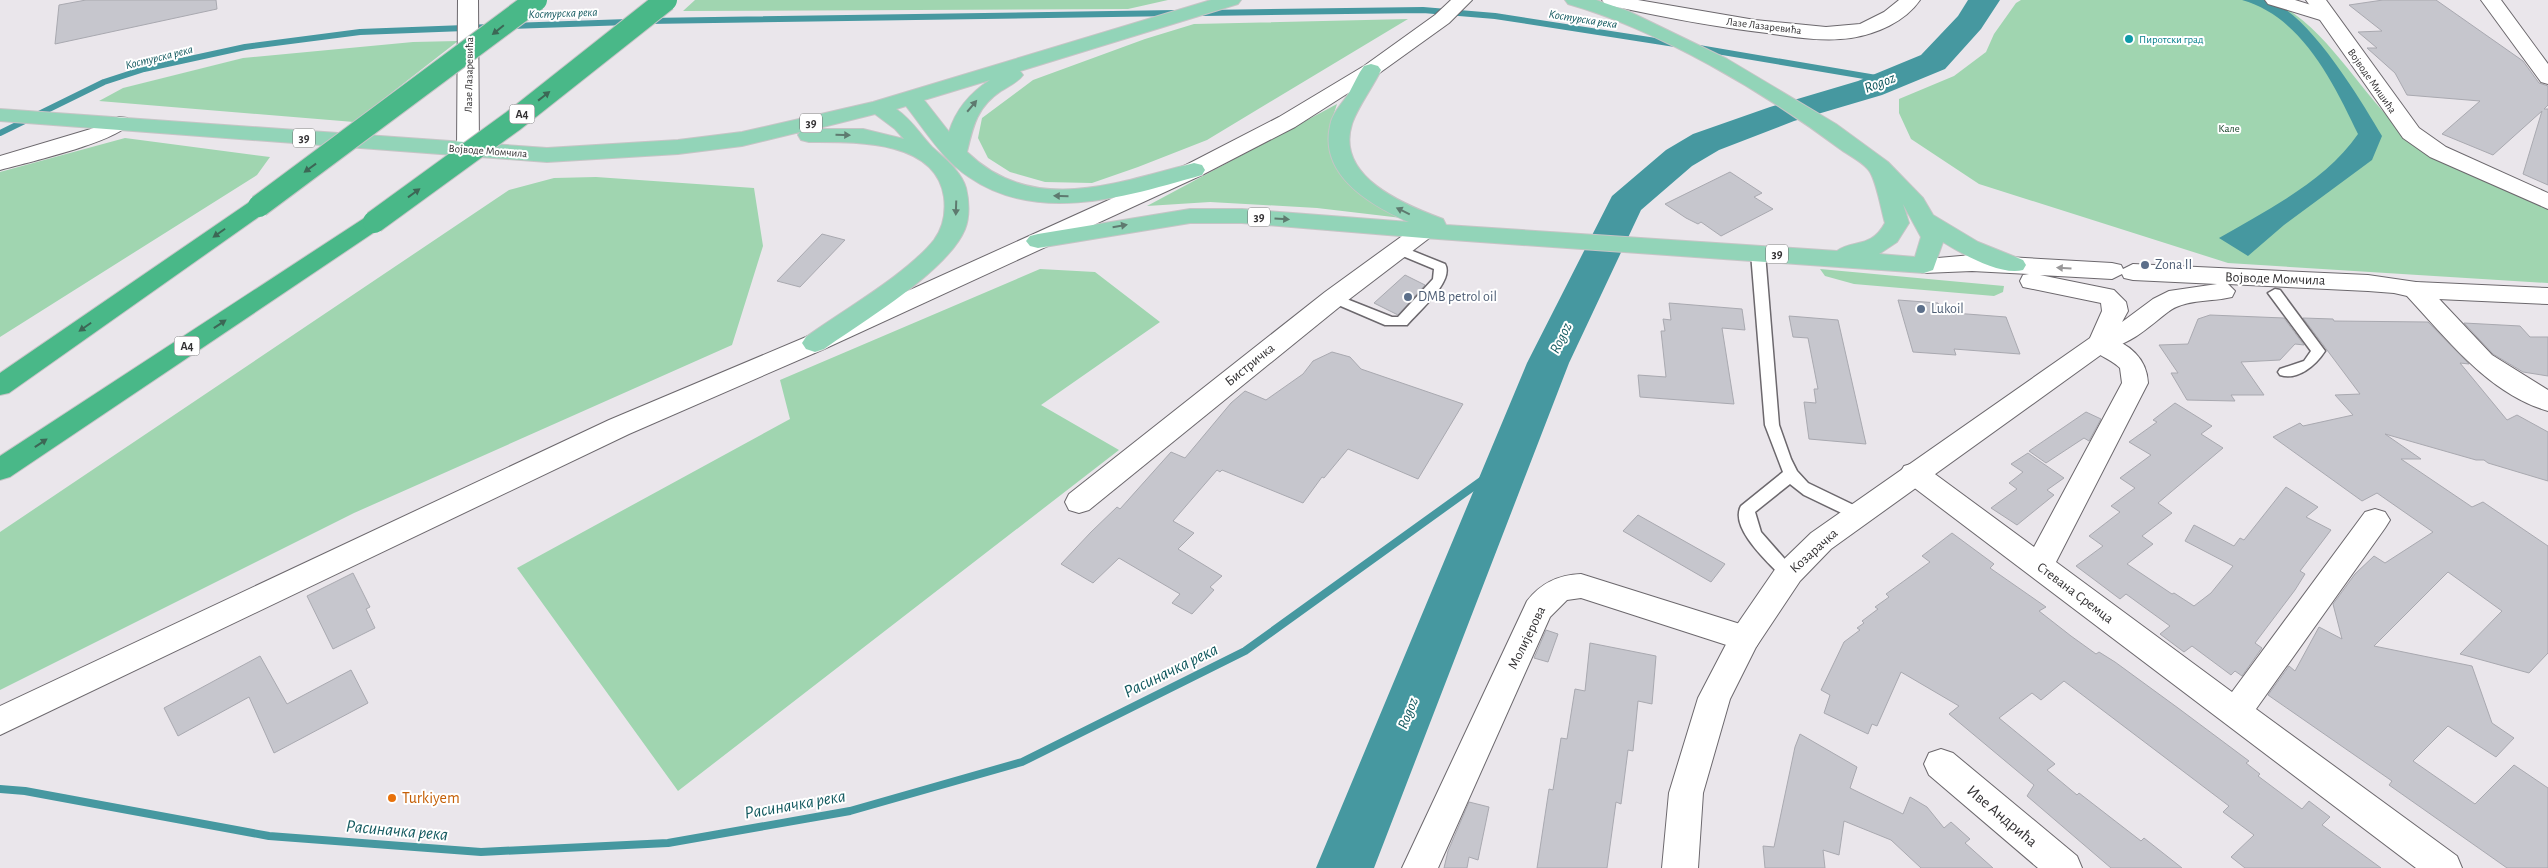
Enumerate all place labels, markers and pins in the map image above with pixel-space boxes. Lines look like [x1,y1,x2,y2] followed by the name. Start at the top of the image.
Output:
[2123,33,2135,45] marker: Пиротски град
[2139,34,2204,45] place label: Пиротски град
[2155,258,2192,272] place label: Zona II
[2139,259,2151,271] marker: Zona II
[1418,290,1497,304] place label: DMB petrol oil
[1402,291,1414,303] marker: DMB petrol oil
[1931,302,1964,316] place label: Lukoil
[1915,303,1927,315] marker: Lukoil
[402,790,460,807] place label: Turkiyem
[386,792,398,804] marker: Turkiyem

